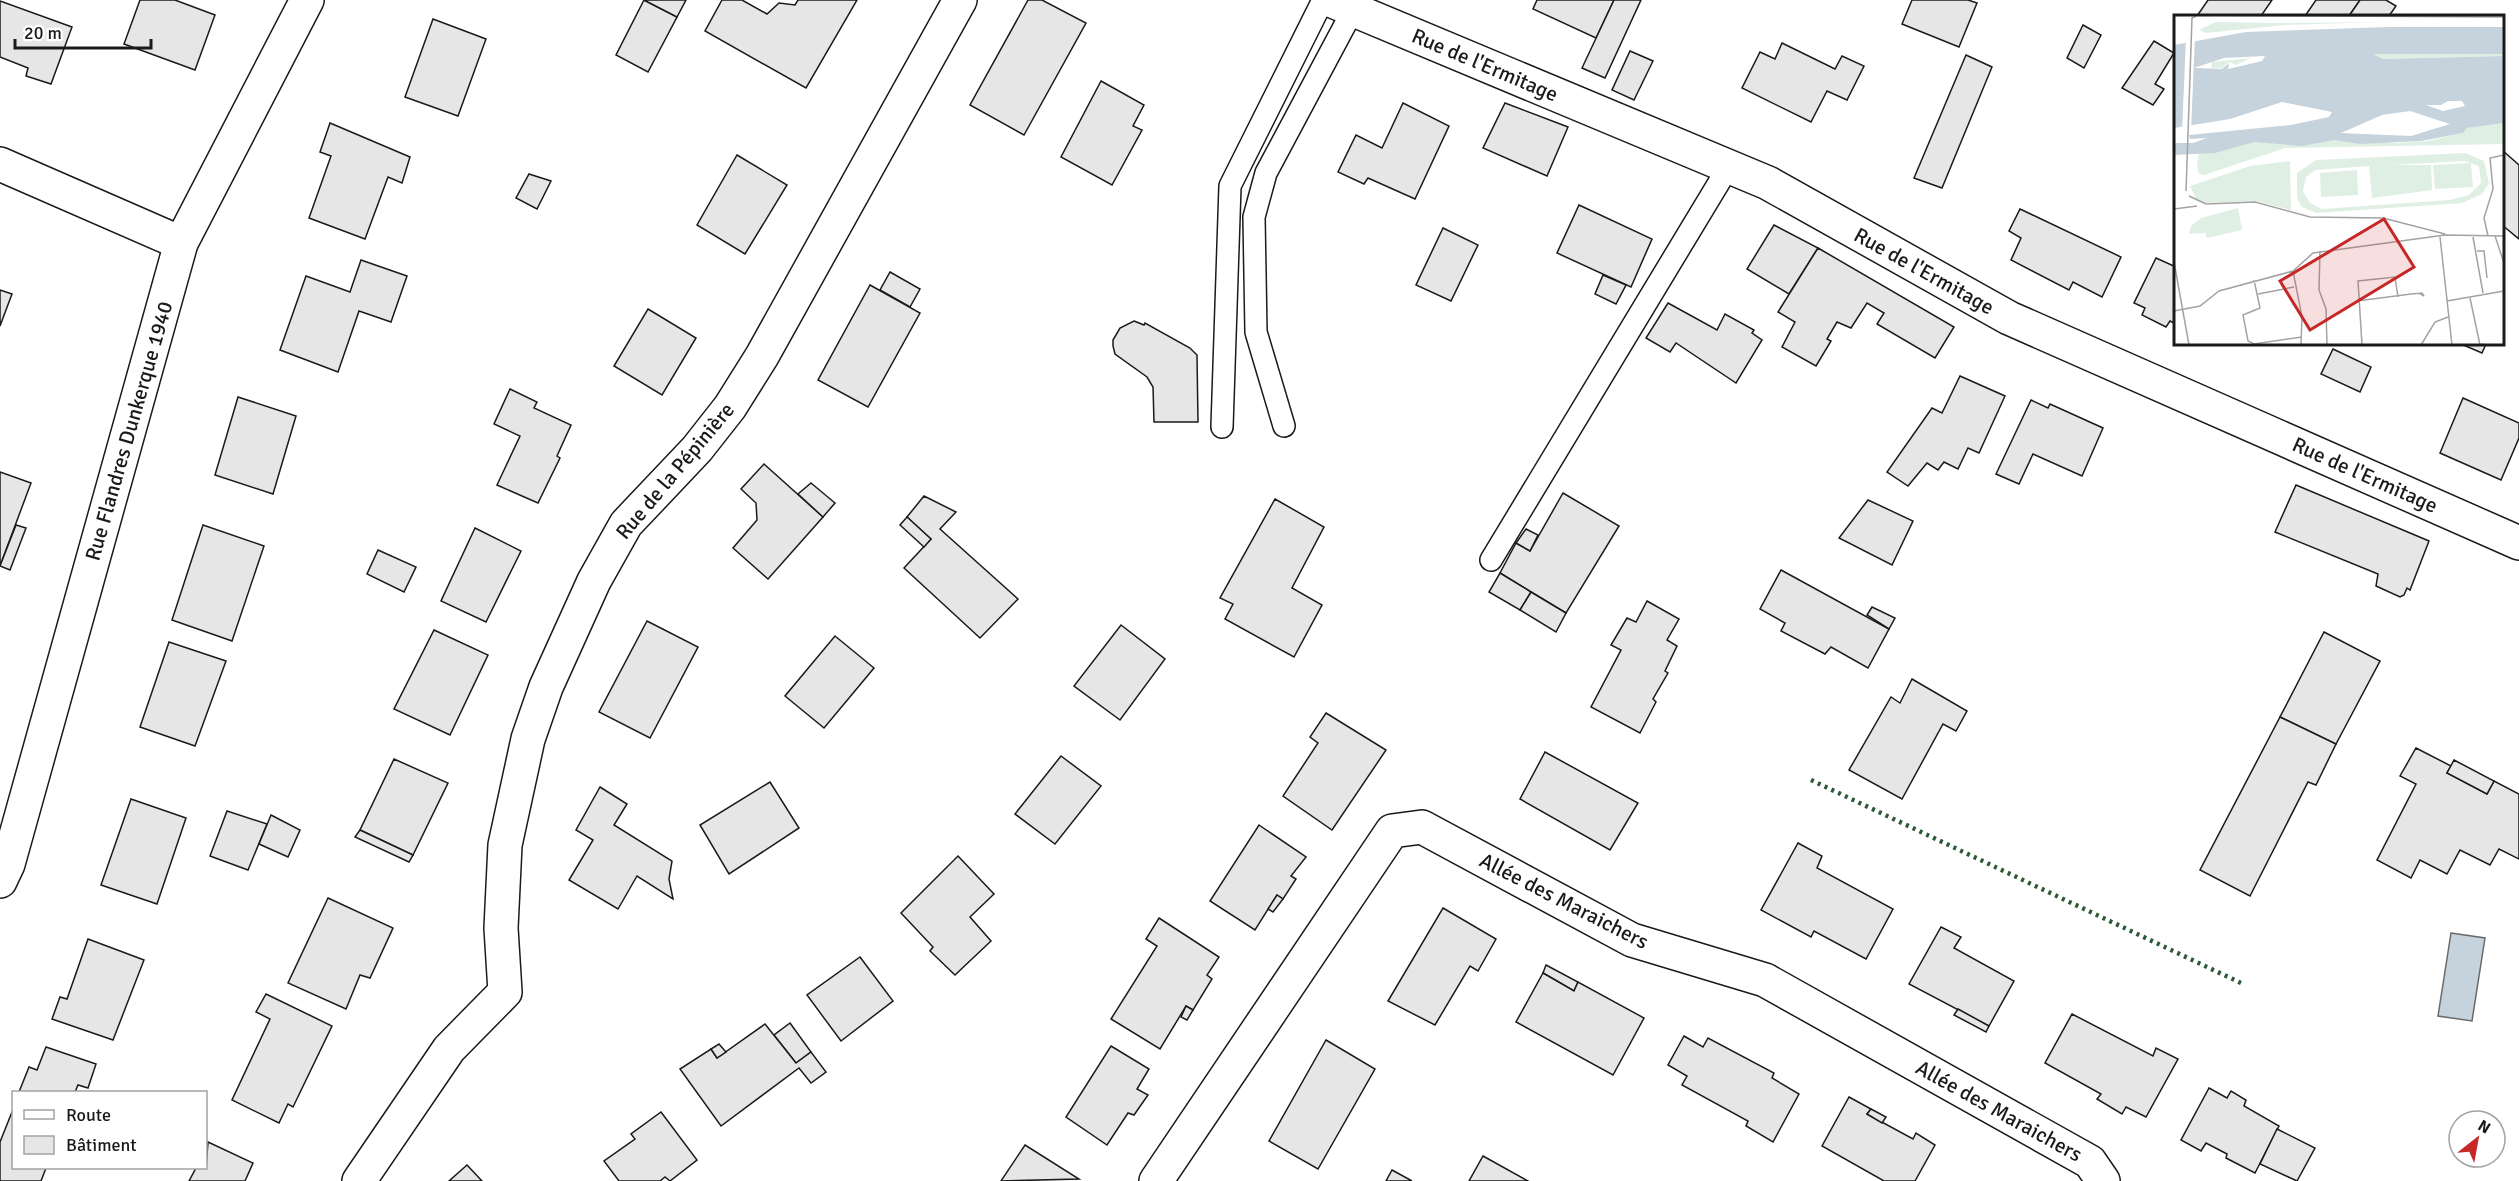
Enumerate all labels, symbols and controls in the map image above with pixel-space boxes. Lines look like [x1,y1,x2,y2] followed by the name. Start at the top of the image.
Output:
[15,12,152,50] scale bar
[2174,15,2504,345] inset map
[24,22,62,44] text: 20 m
[1408,23,1562,107] street label: Rue de l'Ermitage
[1849,222,1999,320] street label: Rue de l'Ermitage
[79,298,179,564] street label: Rue Flandres Dunkerque 1940
[610,397,740,545] street label: Rue de la Pépinière
[2288,431,2442,519] street label: Rue de l'Ermitage
[1475,847,1653,955] street label: Allée des Maraichers
[1911,1055,2087,1167] street label: Allée des Maraichers
[12,1091,207,1169] legend
[66,1104,111,1126] text: Route
[2447,1109,2507,1169] north arrow
[2474,1116,2494,1138] text: N
[66,1134,137,1156] text: Bâtiment

